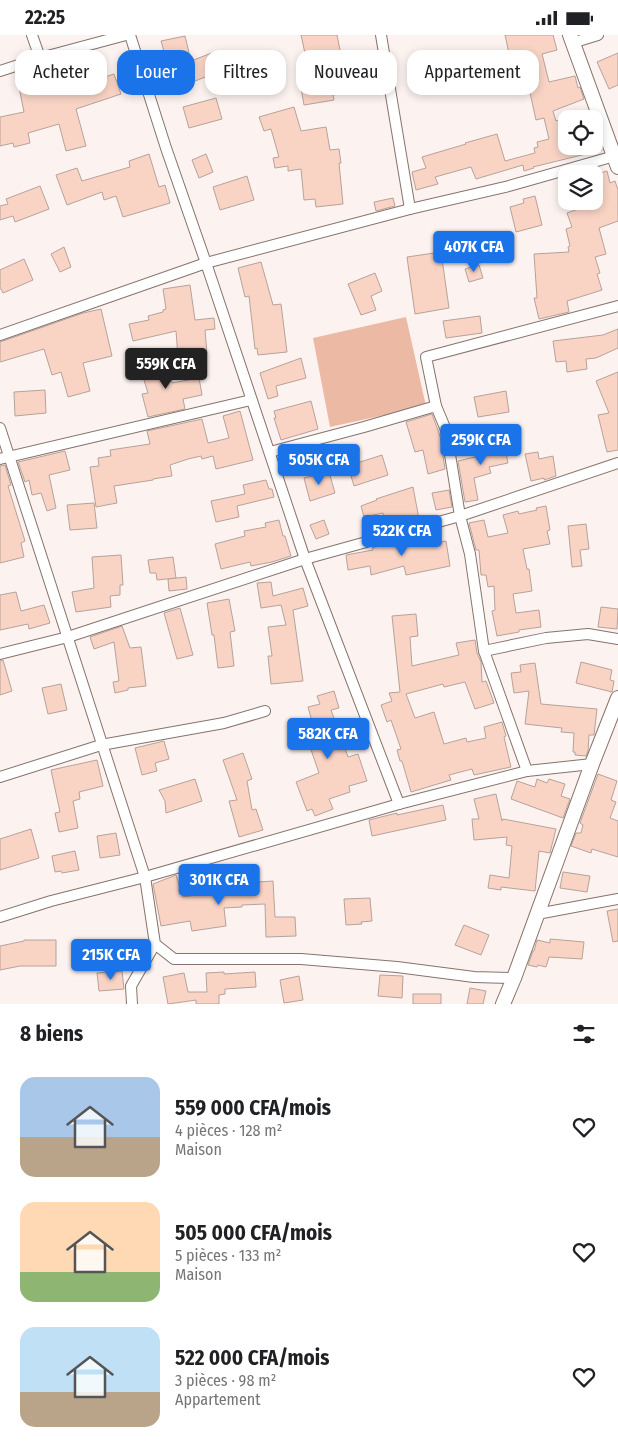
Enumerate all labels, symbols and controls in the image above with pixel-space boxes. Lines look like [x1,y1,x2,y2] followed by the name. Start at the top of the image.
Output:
[25,6,65,29] text: 22:25
[15,50,107,95] chip: Acheter
[117,50,195,95] chip: Louer
[205,50,286,95] chip: Filtres
[296,50,397,95] chip: Nouveau
[407,50,539,95] chip: Appartement
[558,110,603,210] map controls
[558,110,603,155] button: locate
[558,165,603,210] button: layers
[422,231,526,273] pin: 407K CFA
[444,237,504,256] text: 407K CFA
[114,347,218,390] pin: 559K CFA
[136,354,196,373] text: 559K CFA
[429,423,533,466] pin: 259K CFA
[451,430,511,449] text: 259K CFA
[267,443,371,486] pin: 505K CFA
[289,450,349,469] text: 505K CFA
[350,515,454,557] pin: 522K CFA
[373,521,431,540] text: 522K CFA
[276,717,380,760] pin: 582K CFA
[298,724,358,743] text: 582K CFA
[167,863,271,906] pin: 301K CFA
[190,870,248,889] text: 301K CFA
[59,939,163,981] pin: 215K CFA
[82,945,140,964] text: 215K CFA
[570,1020,598,1048] icon: filters
[20,1021,83,1047] text: 8 biens
[175,1095,331,1121] text: 559 000 CFA/mois
[60,1097,120,1157] icon: home
[570,1113,598,1141] icon: heart
[175,1121,282,1140] text: 4 pièces · 128 m²
[175,1140,222,1159] text: Maison
[175,1220,332,1246] text: 505 000 CFA/mois
[60,1222,120,1282] icon: home
[570,1238,598,1266] icon: heart
[175,1246,281,1265] text: 5 pièces · 133 m²
[175,1265,222,1284] text: Maison
[175,1345,329,1371] text: 522 000 CFA/mois
[60,1347,120,1407] icon: home
[570,1363,598,1391] icon: heart
[175,1371,276,1390] text: 3 pièces · 98 m²
[175,1390,261,1409] text: Appartement

